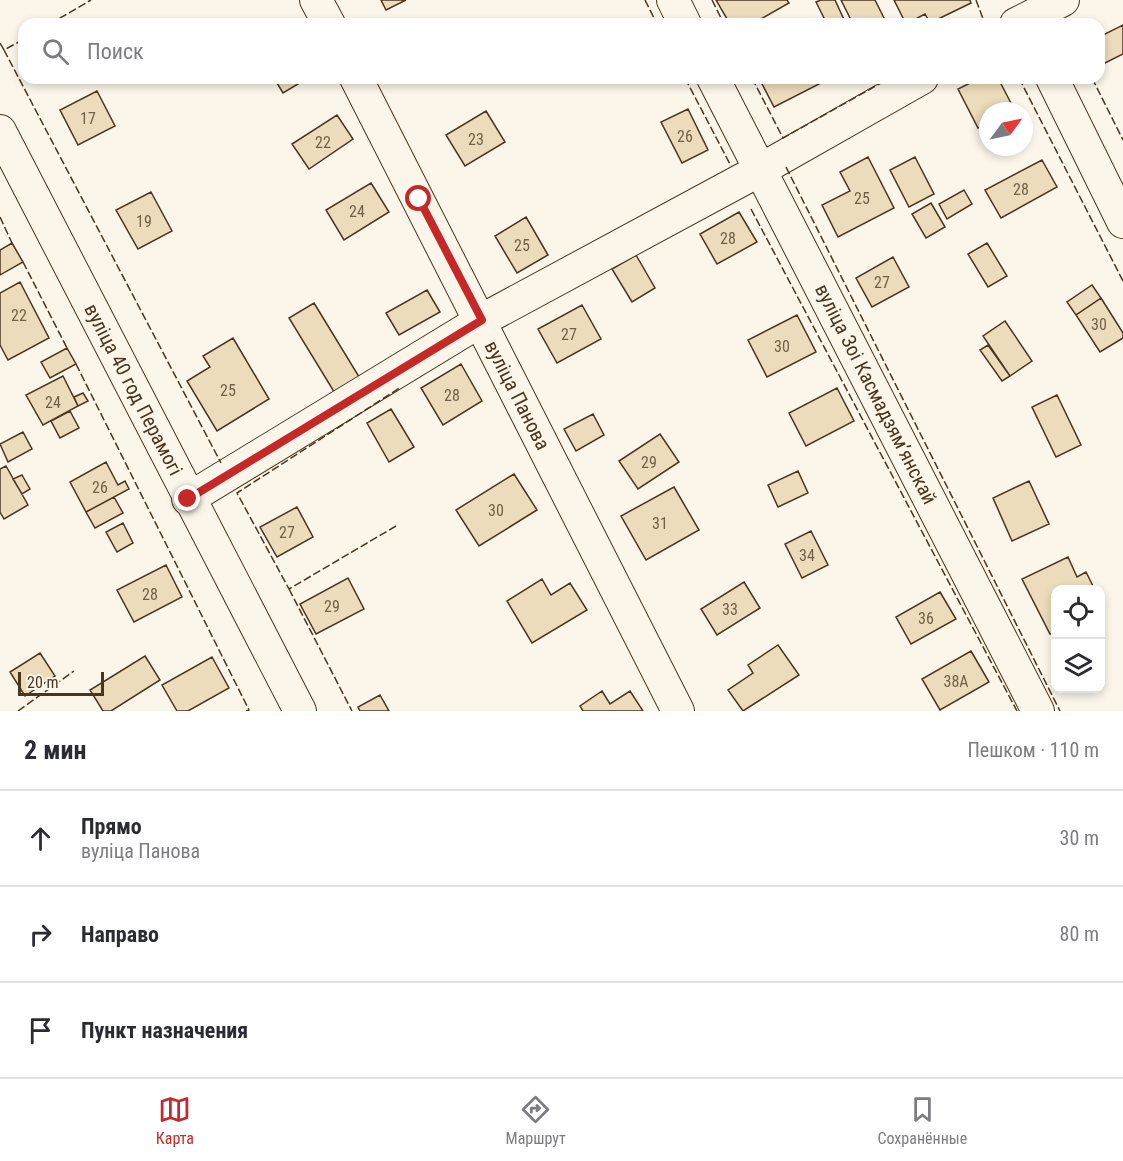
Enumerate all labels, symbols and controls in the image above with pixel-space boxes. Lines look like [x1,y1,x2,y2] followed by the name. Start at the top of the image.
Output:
[18,18,1105,84] search box
[39,35,72,68] icon: search
[87,39,144,64] text: Поиск
[979,102,1033,156] north arrow
[80,109,96,128] house number: 17
[677,127,693,146] house number: 26
[468,130,484,149] house number: 23
[315,133,331,152] house number: 22
[1013,180,1029,199] house number: 28
[405,185,431,211] route start
[854,189,870,208] house number: 25
[349,202,365,221] house number: 24
[136,212,152,231] house number: 19
[720,229,736,248] house number: 28
[514,236,530,255] house number: 25
[874,273,890,292] house number: 27
[810,280,942,508] street label: вуліца Зоі Касмадзямʼянскай
[79,300,188,479] street label: вуліца 40 год Перамогі
[11,306,27,325] house number: 22
[1091,315,1107,334] house number: 30
[561,325,577,344] house number: 27
[480,337,555,454] street label: вуліца Панова
[774,337,790,356] house number: 30
[220,381,236,400] house number: 25
[444,386,460,405] house number: 28
[45,393,61,412] house number: 24
[641,453,657,472] house number: 29
[92,478,108,497] house number: 26
[174,485,200,511] route end
[488,501,504,520] house number: 30
[652,514,668,533] house number: 31
[279,523,295,542] house number: 27
[799,546,815,565] house number: 34
[142,585,158,604] house number: 28
[1051,585,1105,693] map controls
[1051,585,1105,639] button: locate
[324,597,340,616] house number: 29
[722,600,738,619] house number: 33
[918,609,934,628] house number: 36
[1051,639,1105,693] button: layers
[18,669,104,696] scale bar
[943,672,969,691] house number: 38А
[27,673,59,692] text: 20 m
[24,735,86,765] text: 2 мин
[967,738,1099,762] text: Пешком · 110 m
[81,814,142,839] text: Прямо
[24,822,57,855] icon: ahead
[1060,826,1099,850] text: 30 m
[81,839,200,863] text: вуліца Панова
[24,918,57,951] icon: right
[81,922,159,947] text: Направо
[1060,922,1099,946] text: 80 m
[24,1014,57,1047] icon: arrive
[81,1018,248,1043] text: Пункт назначения
[156,1093,194,1148] tab: Карта
[506,1093,566,1148] tab: Маршрут
[877,1093,967,1148] tab: Сохранённые

